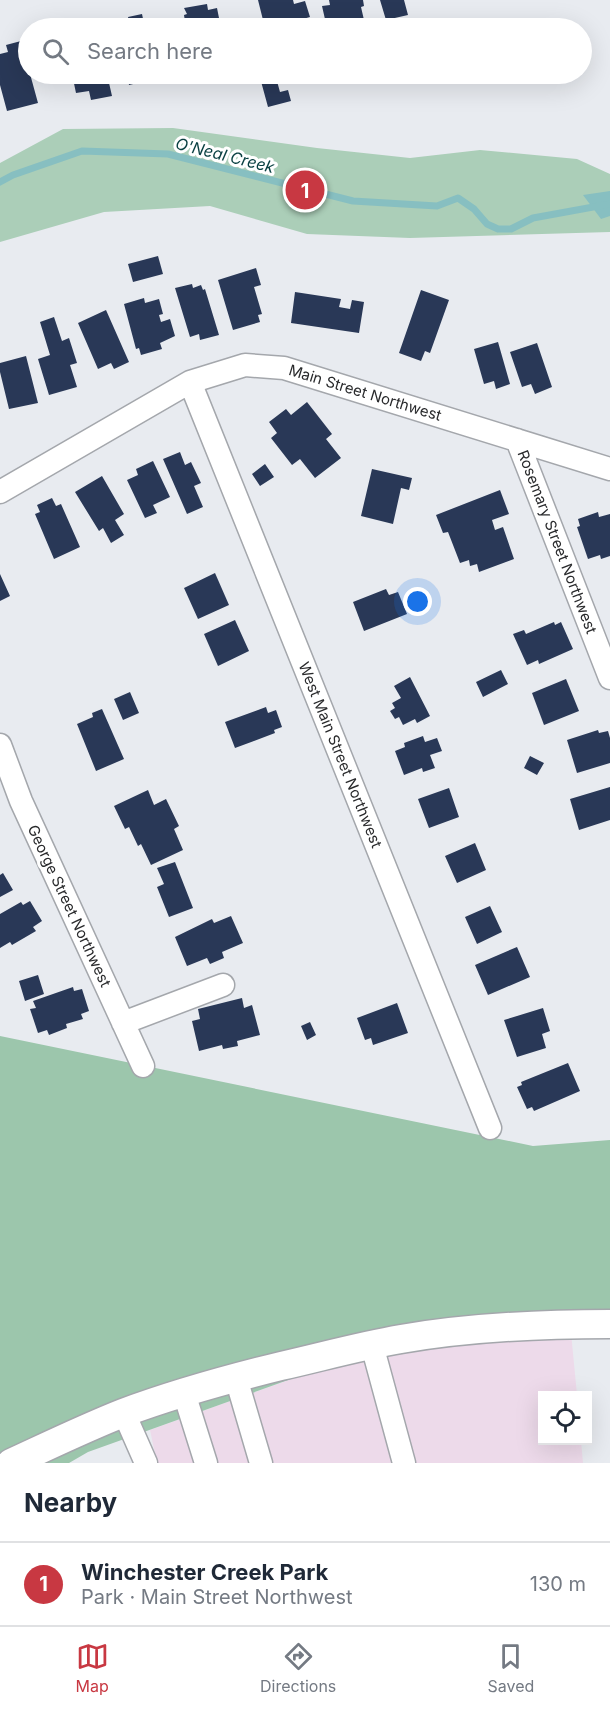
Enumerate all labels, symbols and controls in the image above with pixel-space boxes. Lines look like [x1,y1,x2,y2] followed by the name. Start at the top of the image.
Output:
[18,18,592,84] search box
[39,35,72,68] icon: search
[87,38,213,64] text: Search here
[174,133,277,177] water label: O'Neal Creek
[286,168,324,213] pin: 1
[286,360,444,425] street label: Main Street Northwest
[514,447,601,636] street label: Rosemary Street Northwest
[403,587,432,616] your location
[294,659,386,851] street label: West Main Street Northwest
[24,822,115,990] street label: George Street Northwest
[538,1391,592,1445] map controls
[538,1391,592,1445] button: locate
[24,1487,117,1518] text: Nearby
[81,1559,328,1585] text: Winchester Creek Park
[39,1572,48,1596] text: 1
[530,1572,586,1596] text: 130 m
[81,1585,353,1609] text: Park · Main Street Northwest
[76,1640,109,1696] tab: Map
[260,1640,336,1696] tab: Directions
[488,1640,534,1696] tab: Saved

